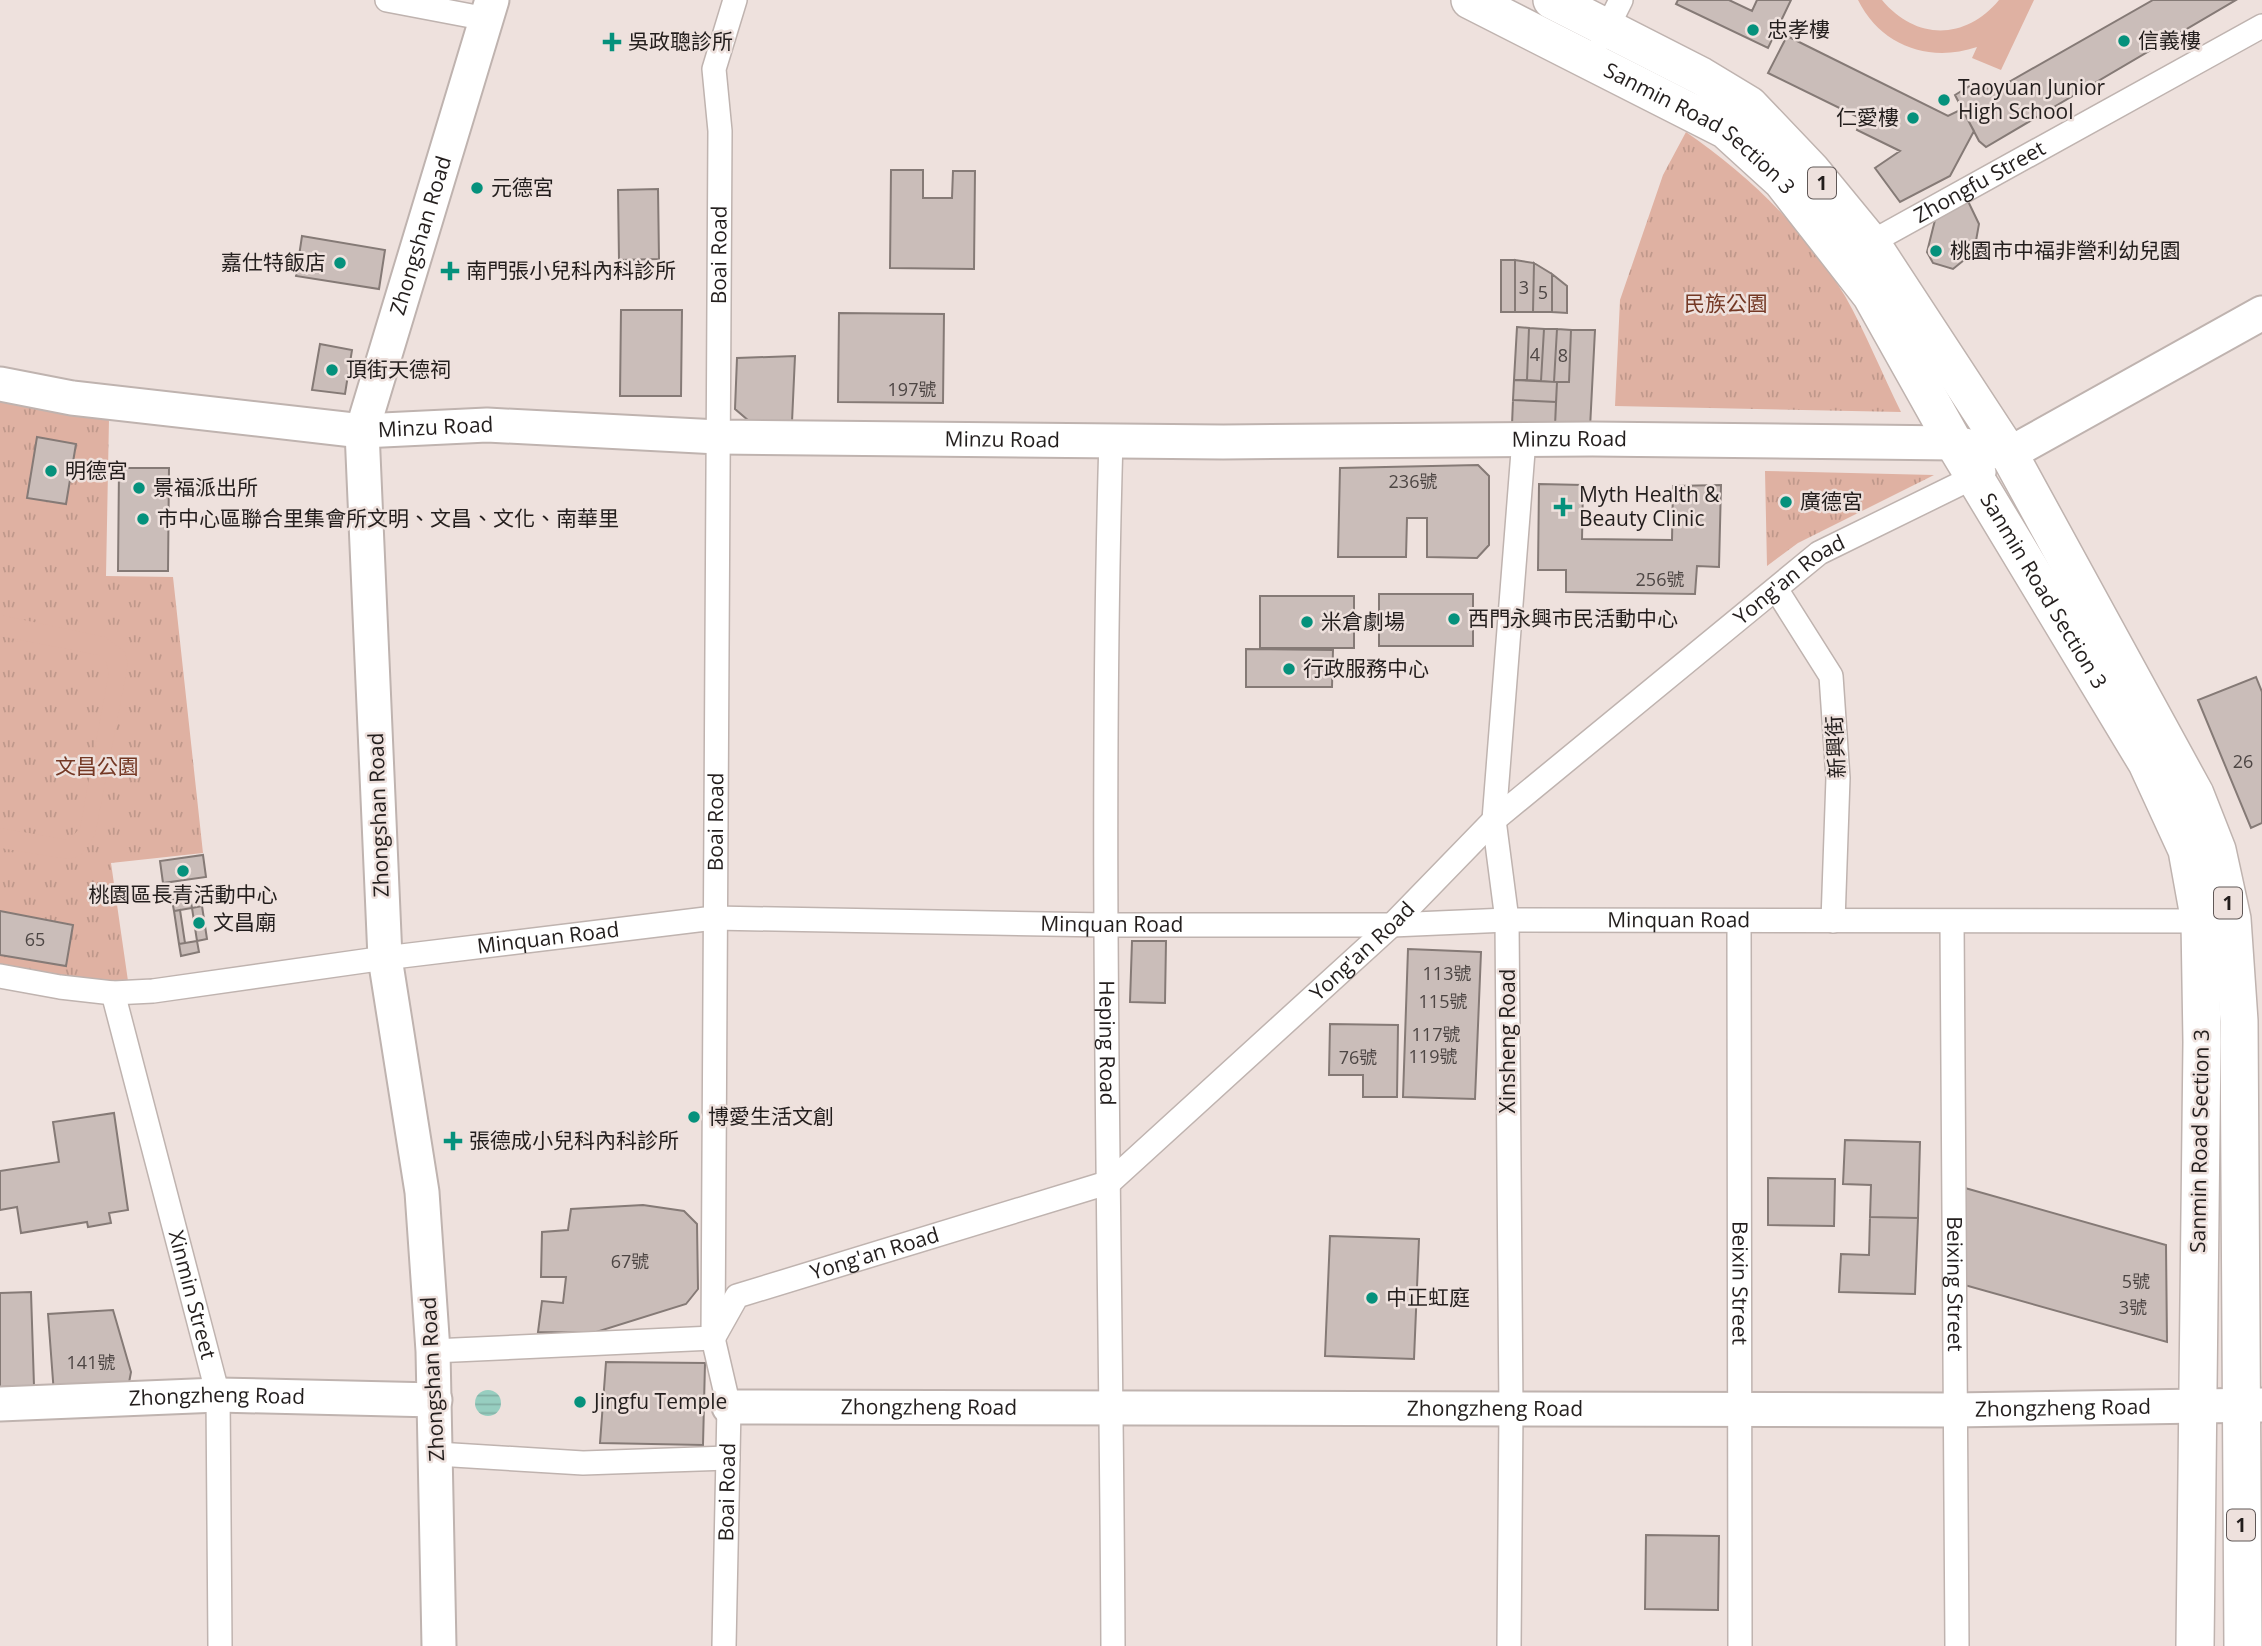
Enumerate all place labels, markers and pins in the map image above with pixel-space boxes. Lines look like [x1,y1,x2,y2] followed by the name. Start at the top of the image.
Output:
[1767,15,1830,43] place label: 忠孝樓
[1745,22,1761,38] marker: 忠孝樓
[2138,26,2201,54] place label: 信義樓
[628,27,733,55] place label: 吳政聰診所
[602,32,622,52] marker: 吳政聰診所
[2116,33,2132,49] marker: 信義樓
[1958,73,2106,125] place label: Taoyuan Junior High School
[1936,92,1952,108] marker: Taoyuan Junior High School
[1836,103,1899,131] place label: 仁愛樓
[1905,110,1921,126] marker: 仁愛樓
[491,173,554,201] place label: 元德宮
[469,180,485,196] marker: 元德宮
[1950,236,2181,264] place label: 桃園市中福非營利幼兒園
[1928,243,1944,259] marker: 桃園市中福非營利幼兒園
[221,248,326,276] place label: 嘉仕特飯店
[332,255,348,271] marker: 嘉仕特飯店
[466,256,676,284] place label: 南門張小兒科內科診所
[440,261,460,281] marker: 南門張小兒科內科診所
[346,355,451,383] place label: 頂街天德祠
[324,362,340,378] marker: 頂街天德祠
[65,456,128,484] place label: 明德宮
[43,463,59,479] marker: 明德宮
[153,473,258,501] place label: 景福派出所
[131,480,147,496] marker: 景福派出所
[1579,480,1720,532] place label: Myth Health & Beauty Clinic
[1800,487,1863,515] place label: 廣德宮
[1778,494,1794,510] marker: 廣德宮
[1553,497,1573,517] marker: Myth Health & Beauty Clinic
[157,504,619,532] place label: 市中心區聯合里集會所文明、文昌、文化、南華里
[135,511,151,527] marker: 市中心區聯合里集會所文明、文昌、文化、南華里
[1468,604,1678,632] place label: 西門永興市民活動中心
[1321,607,1405,635] place label: 米倉劇場
[1446,611,1462,627] marker: 西門永興市民活動中心
[1299,614,1315,630] marker: 米倉劇場
[1303,654,1429,682] place label: 行政服務中心
[1281,661,1297,677] marker: 行政服務中心
[175,863,191,879] marker: 桃園區長青活動中心
[89,880,278,908] place label: 桃園區長青活動中心
[213,908,276,936] place label: 文昌廟
[191,915,207,931] marker: 文昌廟
[708,1102,834,1130] place label: 博愛生活文創
[686,1109,702,1125] marker: 博愛生活文創
[469,1126,679,1154] place label: 張德成小兒科內科診所
[443,1131,463,1151] marker: 張德成小兒科內科診所
[1386,1283,1470,1311] place label: 中正虹庭
[1364,1290,1380,1306] marker: 中正虹庭
[592,1387,727,1415] place label: Jingfu Temple
[572,1394,588,1410] marker: Jingfu Temple

